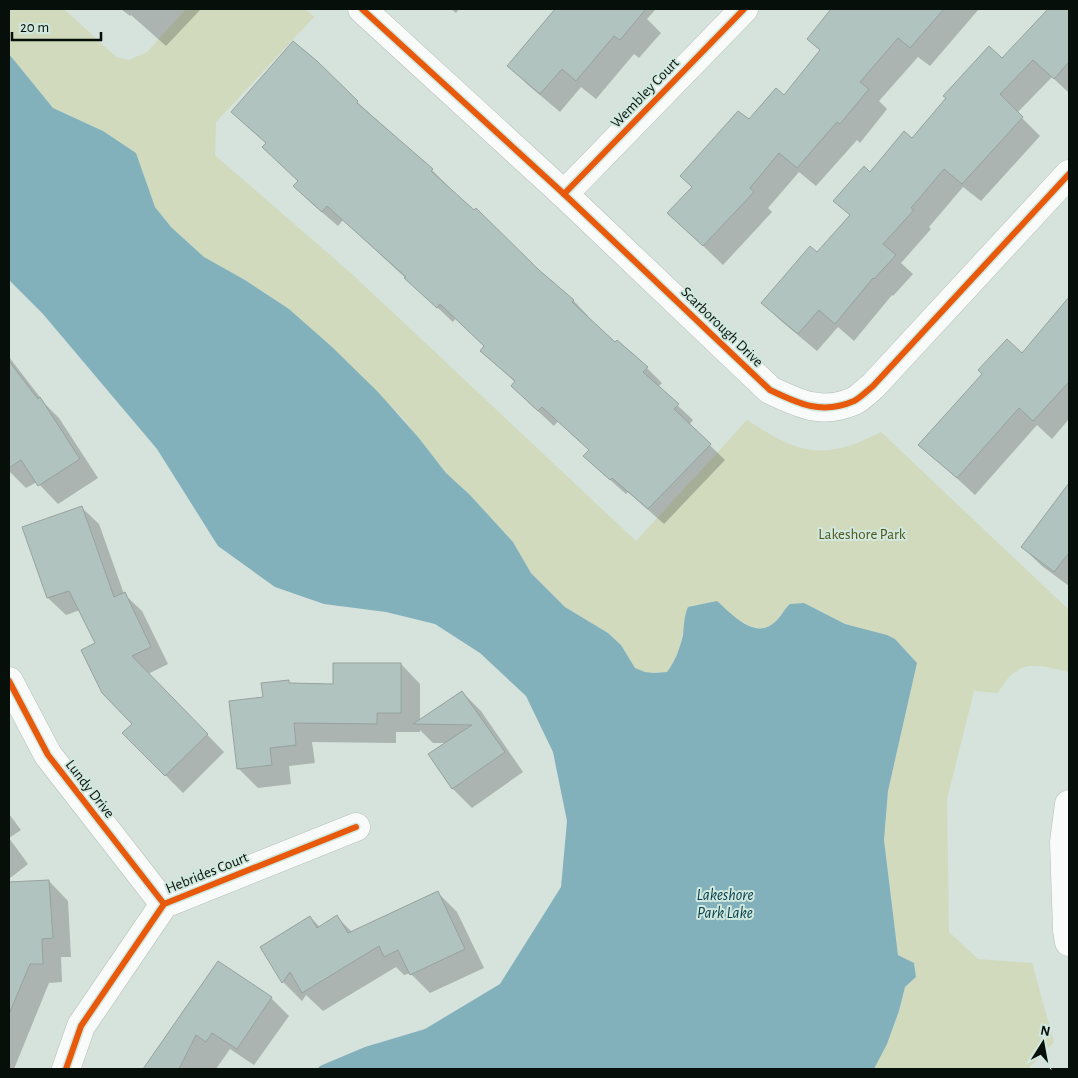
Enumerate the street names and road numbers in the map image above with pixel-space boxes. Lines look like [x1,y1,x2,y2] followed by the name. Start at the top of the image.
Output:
[608,55,682,131] street label: Wembley Court
[678,284,766,370] street label: Scarborough Drive
[63,757,117,821] street label: Lundy Drive
[164,850,251,896] street label: Hebrides Court

